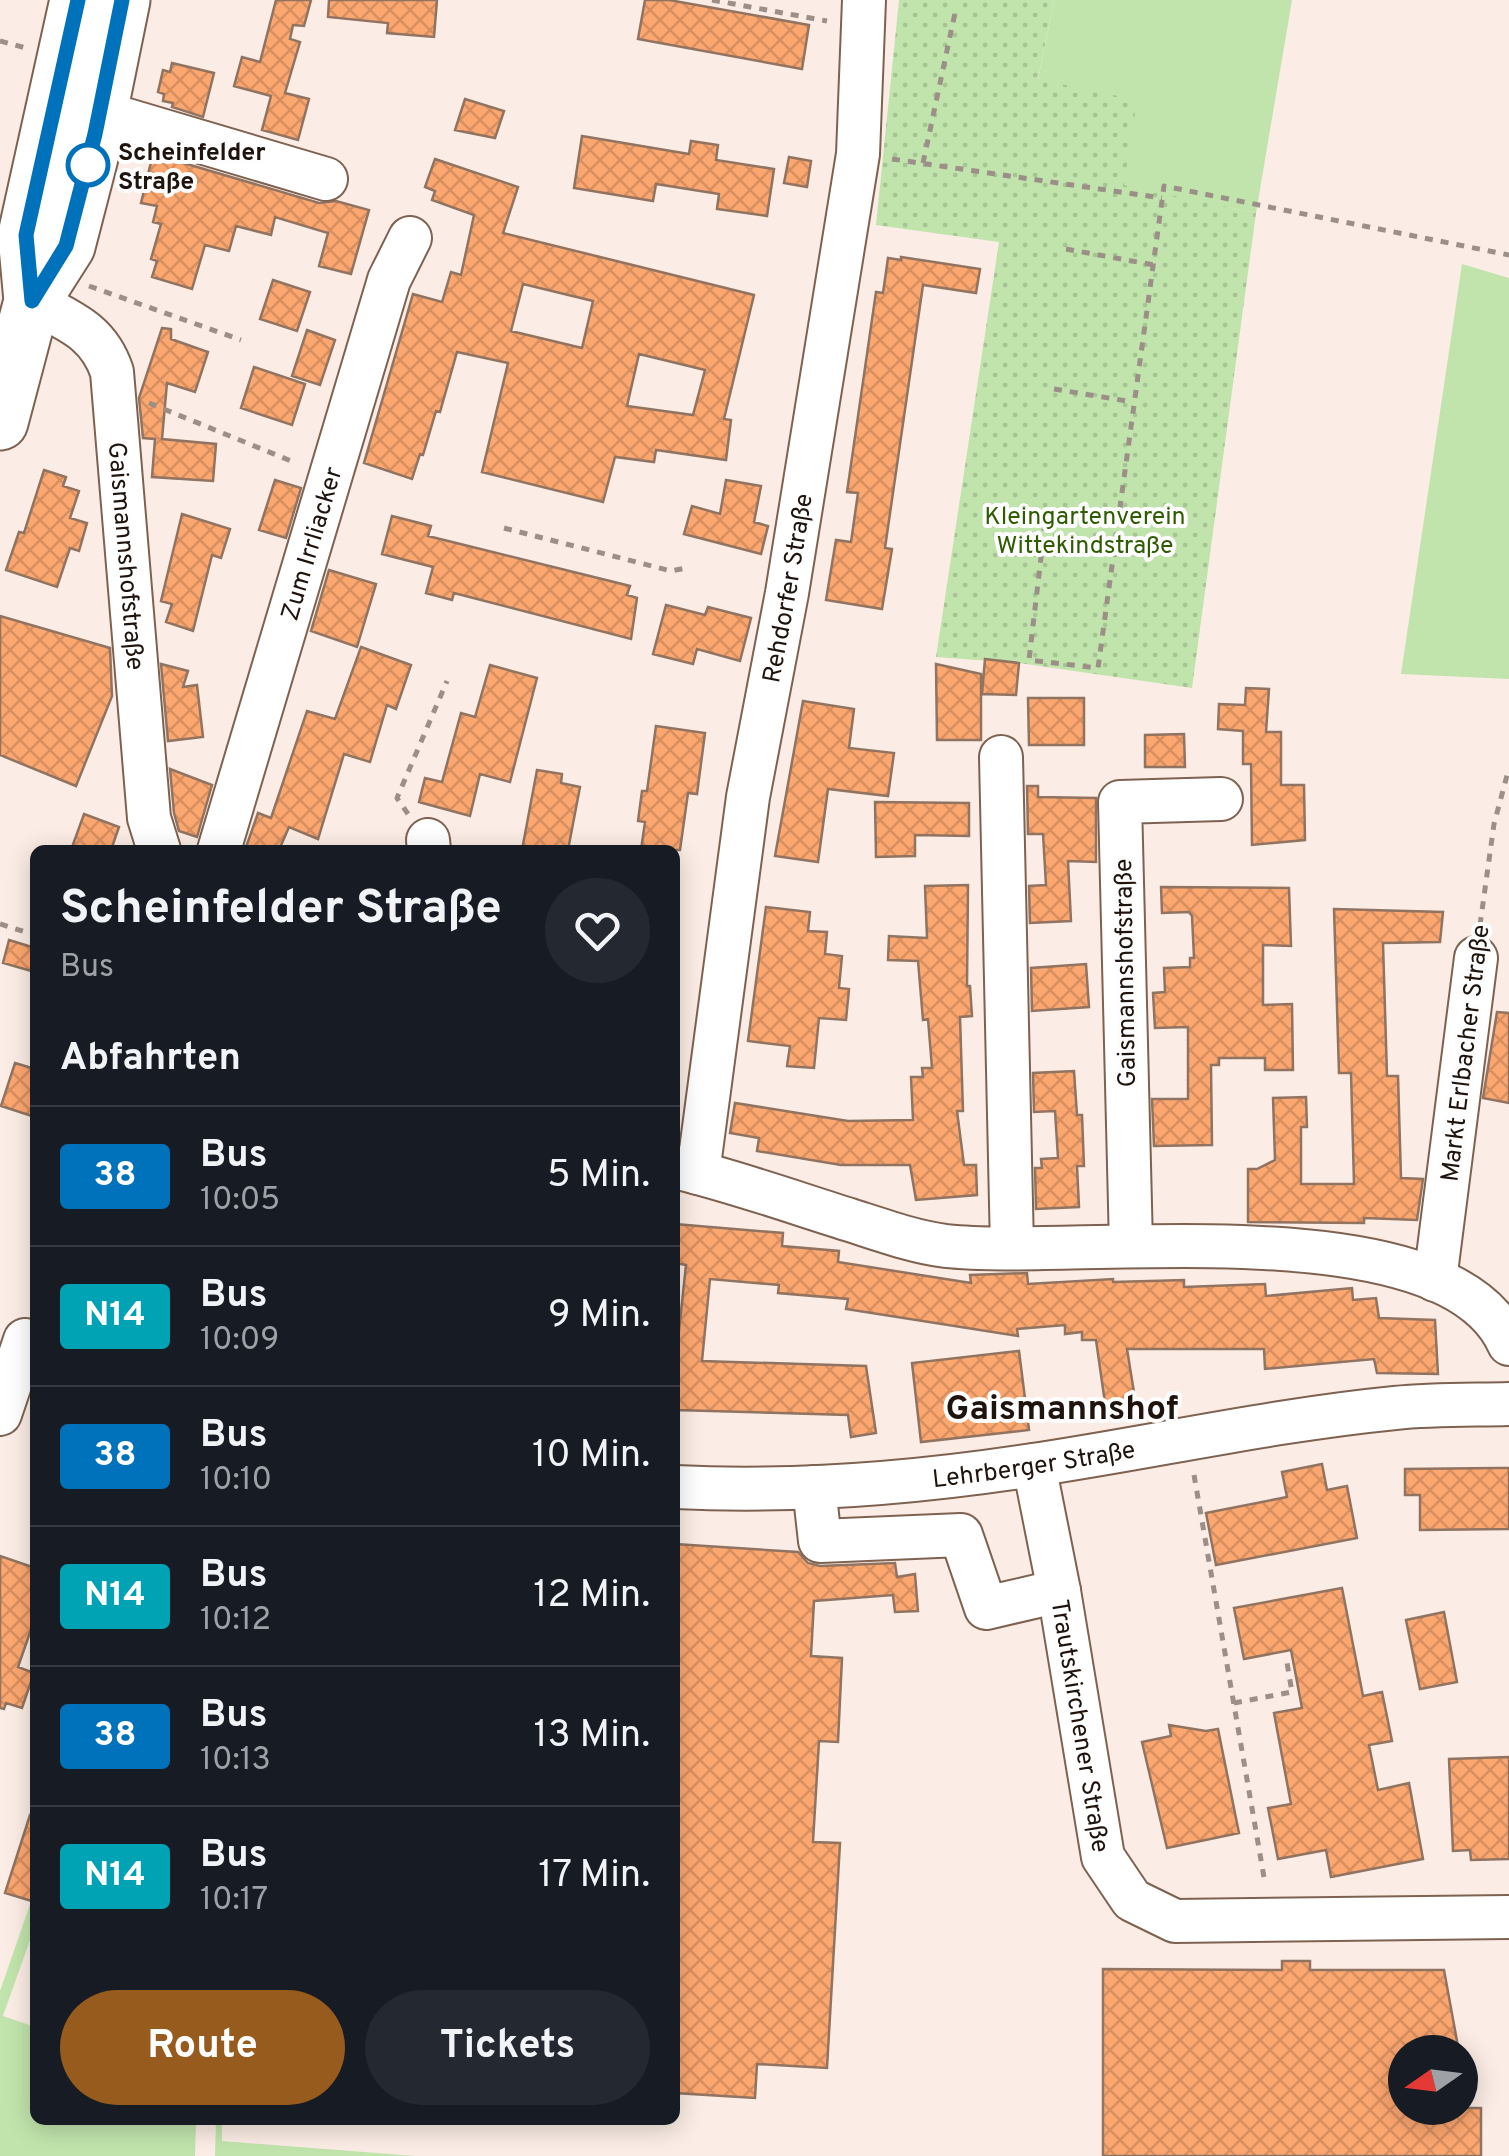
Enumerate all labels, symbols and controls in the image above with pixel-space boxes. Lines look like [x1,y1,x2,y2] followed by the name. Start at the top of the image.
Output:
[118,138,266,199] place label: Scheinfelder Straße
[67,144,109,186] marker: Scheinfelder Straße
[99,441,150,672] street label: Gaismannshofstraße
[275,463,351,625] street label: Zum Irrliacker
[757,491,822,686] street label: Rehdorfer Straße
[984,502,1186,563] park label: Kleingartenverein Wittekindstraße
[1109,858,1145,1088] street label: Gaismannshofstraße
[545,878,650,983] button: heart
[60,880,502,940] text: Scheinfelder Straße
[1435,923,1499,1184] street label: Markt Erlbacher Straße
[60,948,114,988] text: Bus
[60,1035,241,1084] text: Abfahrten
[200,1132,267,1181] text: Bus
[547,1152,650,1201] text: 5 Min.
[94,1154,137,1198] text: 38
[200,1181,280,1221] text: 10:05
[200,1272,267,1321] text: Bus
[548,1292,650,1341] text: 9 Min.
[84,1294,146,1338] text: N14
[200,1321,279,1361] text: 10:09
[946,1388,1178,1432] district label: Gaismannshof
[200,1412,267,1461] text: Bus
[532,1432,650,1481] text: 10 Min.
[94,1434,137,1478] text: 38
[931,1435,1138,1497] street label: Lehrberger Straße
[200,1461,272,1501] text: 10:10
[200,1552,267,1601] text: Bus
[533,1572,650,1621] text: 12 Min.
[84,1574,146,1618] text: N14
[1042,1597,1115,1855] street label: Trautskirchener Straße
[200,1601,271,1641] text: 10:12
[200,1692,267,1741] text: Bus
[534,1712,650,1761] text: 13 Min.
[94,1714,137,1758] text: 38
[200,1741,271,1781] text: 10:13
[200,1832,267,1881] text: Bus
[538,1852,650,1901] text: 17 Min.
[84,1854,146,1898] text: N14
[200,1881,268,1921] text: 10:17
[60,1990,345,2105] button: Route
[365,1990,650,2105] button: Tickets
[1388,2035,1478,2125] north arrow
[1388,2035,1478,2125] map controls

